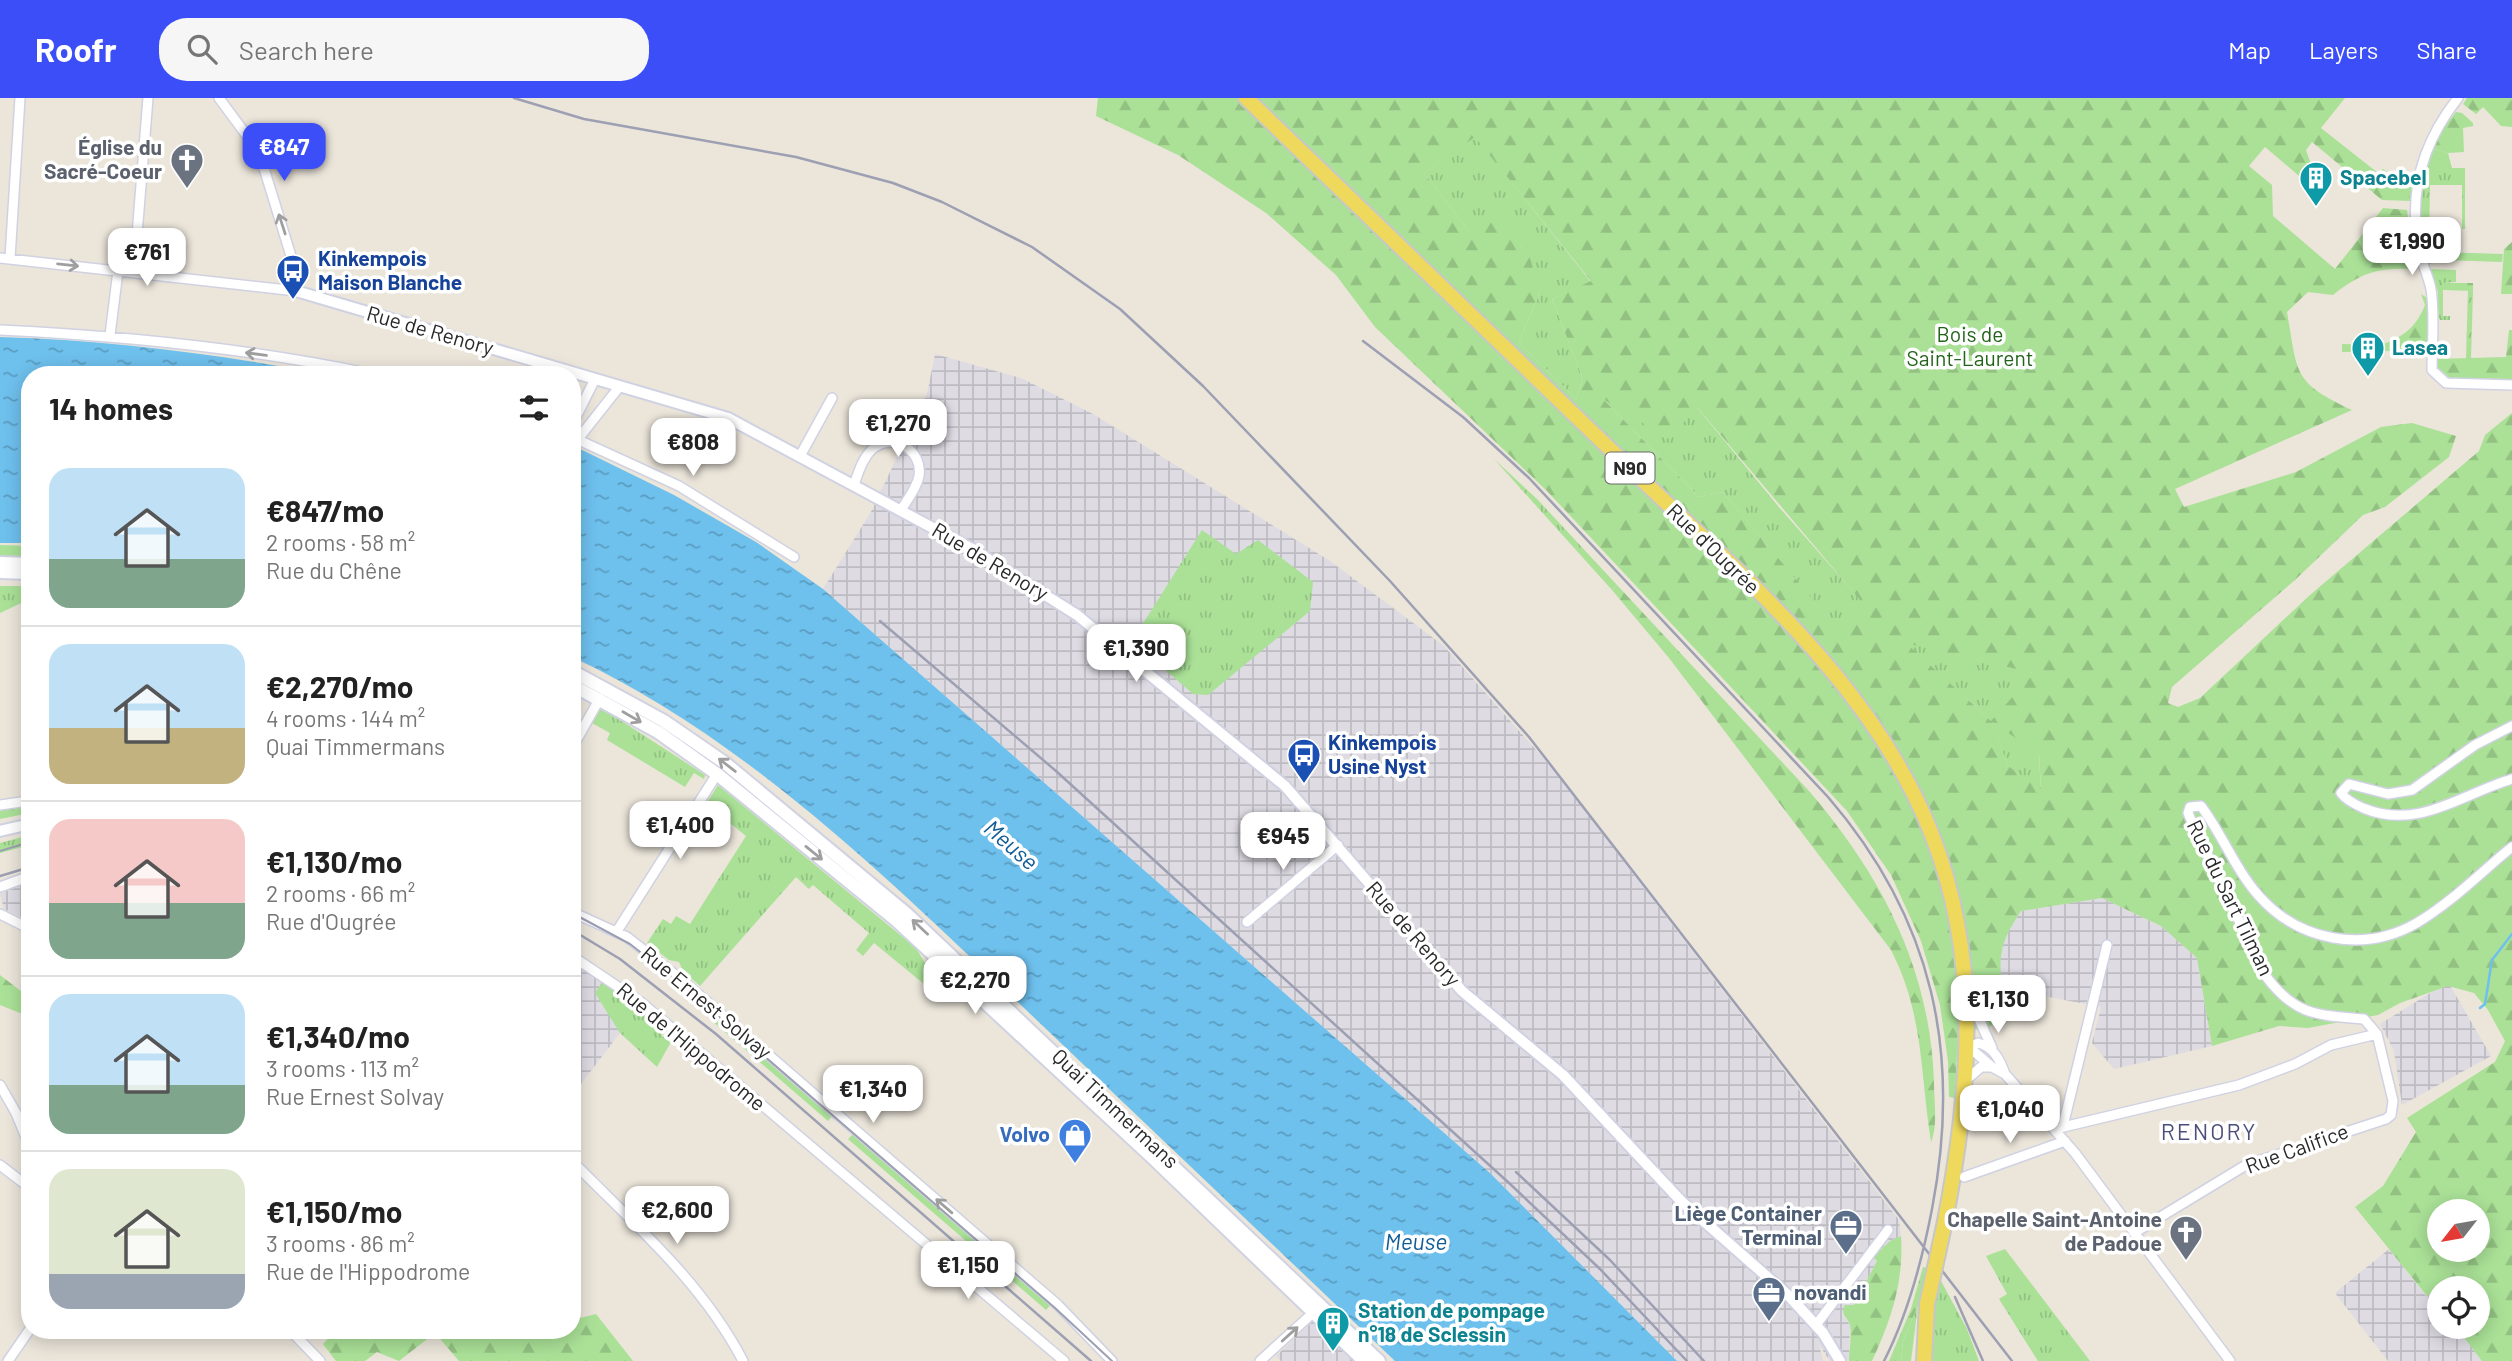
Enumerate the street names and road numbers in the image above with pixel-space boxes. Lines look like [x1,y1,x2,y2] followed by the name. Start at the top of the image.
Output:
[364,300,497,360] street label: Rue de Renory
[1606,452,1654,484] road number: N90
[1662,498,1766,598] street label: Rue d'Ougrée
[928,516,1054,605] street label: Rue de Renory
[2183,815,2280,979] street label: Rue du Sart Tilman
[1362,875,1467,991] street label: Rue de Renory
[637,940,777,1064] street label: Rue Ernest Solvay
[613,976,771,1115] street label: Rue de l'Hippodrome
[1048,1043,1184,1173] street label: Quai Timmermans
[2242,1117,2351,1178] street label: Rue Califice

